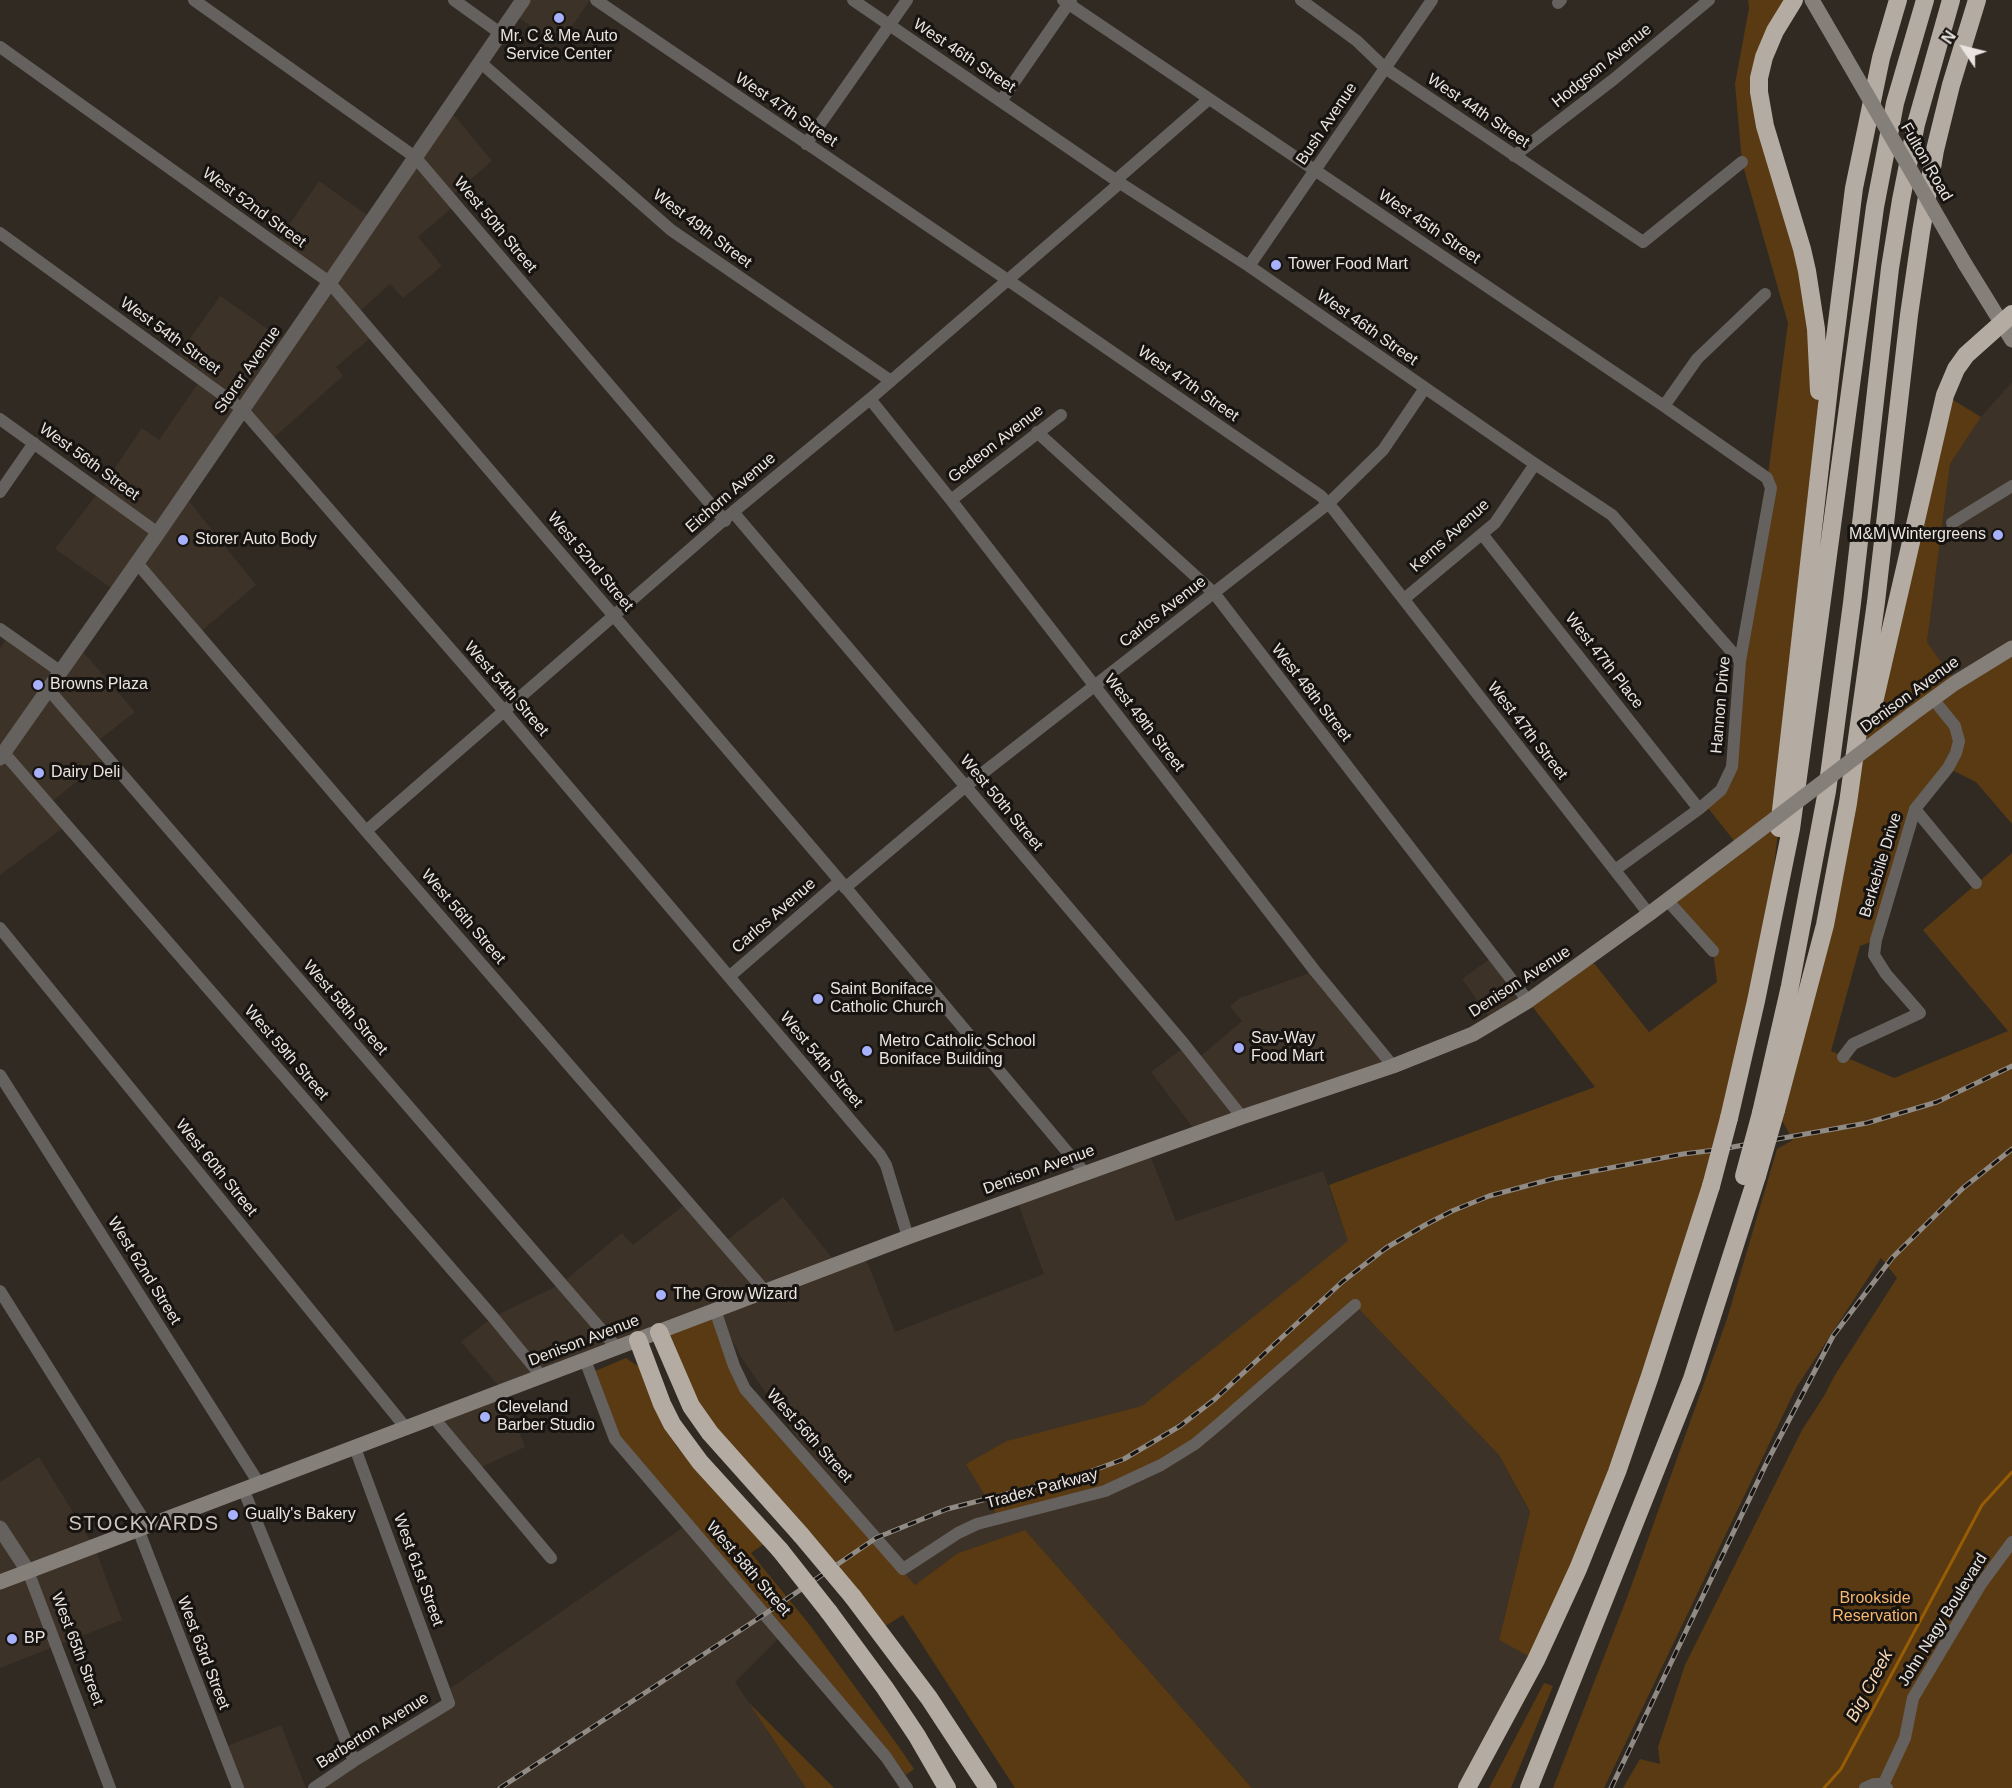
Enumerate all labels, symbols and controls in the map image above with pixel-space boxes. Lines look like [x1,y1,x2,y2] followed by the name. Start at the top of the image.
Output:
[552,11,566,25] marker: Mr. C & Me Auto Service Center
[909,15,1019,97] street label: West 46th Street
[1934,18,1994,78] north arrow
[1548,20,1656,112] street label: Hodgson Avenue
[500,27,618,65] place label: Mr. C & Me Auto Service Center
[1939,28,1959,47] text: N
[731,69,841,151] street label: West 47th Street
[1423,70,1533,152] street label: West 44th Street
[1293,79,1361,169] street label: Bush Avenue
[1896,119,1956,205] street label: Fulton Road
[198,164,310,252] street label: West 52nd Street
[449,173,541,277] street label: West 50th Street
[649,186,755,272] street label: West 49th Street
[1374,186,1484,268] street label: West 45th Street
[1288,255,1408,275] place label: Tower Food Mart
[1269,258,1283,272] marker: Tower Food Mart
[1313,286,1421,370] street label: West 46th Street
[116,293,224,379] street label: West 54th Street
[211,323,285,417] street label: Storer Avenue
[1134,342,1242,426] street label: West 47th Street
[945,401,1047,487] street label: Gedeon Avenue
[35,419,143,505] street label: West 56th Street
[682,449,780,537] street label: Eichorn Avenue
[1406,495,1494,577] street label: Kerns Avenue
[543,509,637,615] street label: West 52nd Street
[1849,525,1986,545] place label: M&M Wintergreens
[1991,528,2005,542] marker: M&M Wintergreens
[195,530,317,550] place label: Storer Auto Body
[176,533,190,547] marker: Storer Auto Body
[1116,572,1210,652] street label: Carlos Avenue
[1561,609,1647,713] street label: West 47th Place
[460,638,552,740] street label: West 54th Street
[1267,640,1355,746] street label: West 48th Street
[1857,653,1963,737] street label: Denison Avenue
[1707,655,1735,755] street label: Hannon Drive
[1100,670,1188,776] street label: West 49th Street
[50,675,148,695] place label: Browns Plaza
[31,678,45,692] marker: Browns Plaza
[1483,678,1571,784] street label: West 47th Street
[955,751,1047,855] street label: West 50th Street
[51,763,120,783] place label: Dairy Deli
[32,766,46,780] marker: Dairy Deli
[1856,810,1906,920] street label: Berkebile Drive
[417,866,509,968] street label: West 56th Street
[728,874,820,958] street label: Carlos Avenue
[1466,942,1574,1022] street label: Denison Avenue
[299,957,391,1059] street label: West 58th Street
[830,980,944,1018] place label: Saint Boniface Catholic Church
[811,992,825,1006] marker: Saint Boniface Catholic Church
[240,1002,332,1104] street label: West 59th Street
[775,1008,867,1112] street label: West 54th Street
[1251,1029,1324,1067] place label: Sav-Way Food Mart
[879,1032,1036,1070] place label: Metro Catholic School Boniface Building
[1232,1041,1246,1055] marker: Sav-Way Food Mart
[860,1044,874,1058] marker: Metro Catholic School Boniface Building
[171,1116,261,1220] street label: West 60th Street
[981,1141,1097,1199] street label: Denison Avenue
[103,1214,185,1328] street label: West 62nd Street
[673,1285,797,1305] place label: The Grow Wizard
[654,1288,668,1302] marker: The Grow Wizard
[526,1311,642,1371] street label: Denison Avenue
[762,1385,856,1487] street label: West 56th Street
[497,1398,595,1436] place label: Cleveland Barber Studio
[478,1410,492,1424] marker: Cleveland Barber Studio
[984,1465,1100,1513] street label: Tradex Parkway
[245,1505,356,1525] place label: Gually's Bakery
[226,1508,240,1522] marker: Gually's Bakery
[389,1511,447,1629] street label: West 61st Street
[69,1512,219,1536] district label: STOCKYARDS
[702,1518,794,1620] street label: West 58th Street
[1894,1550,1992,1690] street label: John Nagy Boulevard
[1832,1589,1918,1627] park label: Brookside Reservation
[47,1590,107,1708] street label: West 65th Street
[173,1594,233,1712] street label: West 63rd Street
[24,1629,45,1649] place label: BP
[5,1632,19,1646] marker: BP
[1842,1646,1898,1726] water label: Big Creek
[313,1689,433,1773] street label: Barberton Avenue

